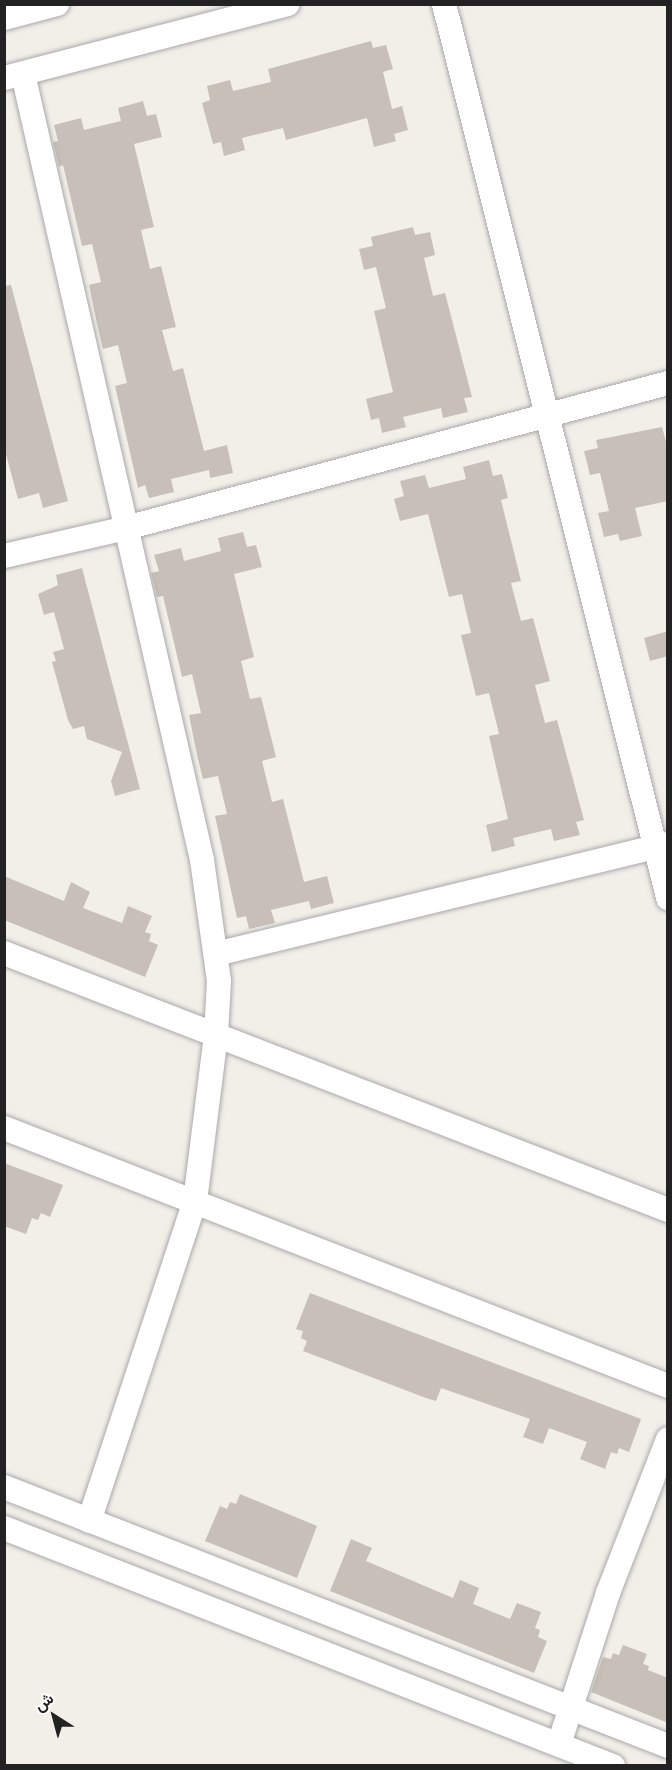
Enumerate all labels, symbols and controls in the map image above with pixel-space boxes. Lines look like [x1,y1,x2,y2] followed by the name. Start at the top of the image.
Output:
[24,1686,84,1746] north arrow
[29,1687,58,1716] text: ش

